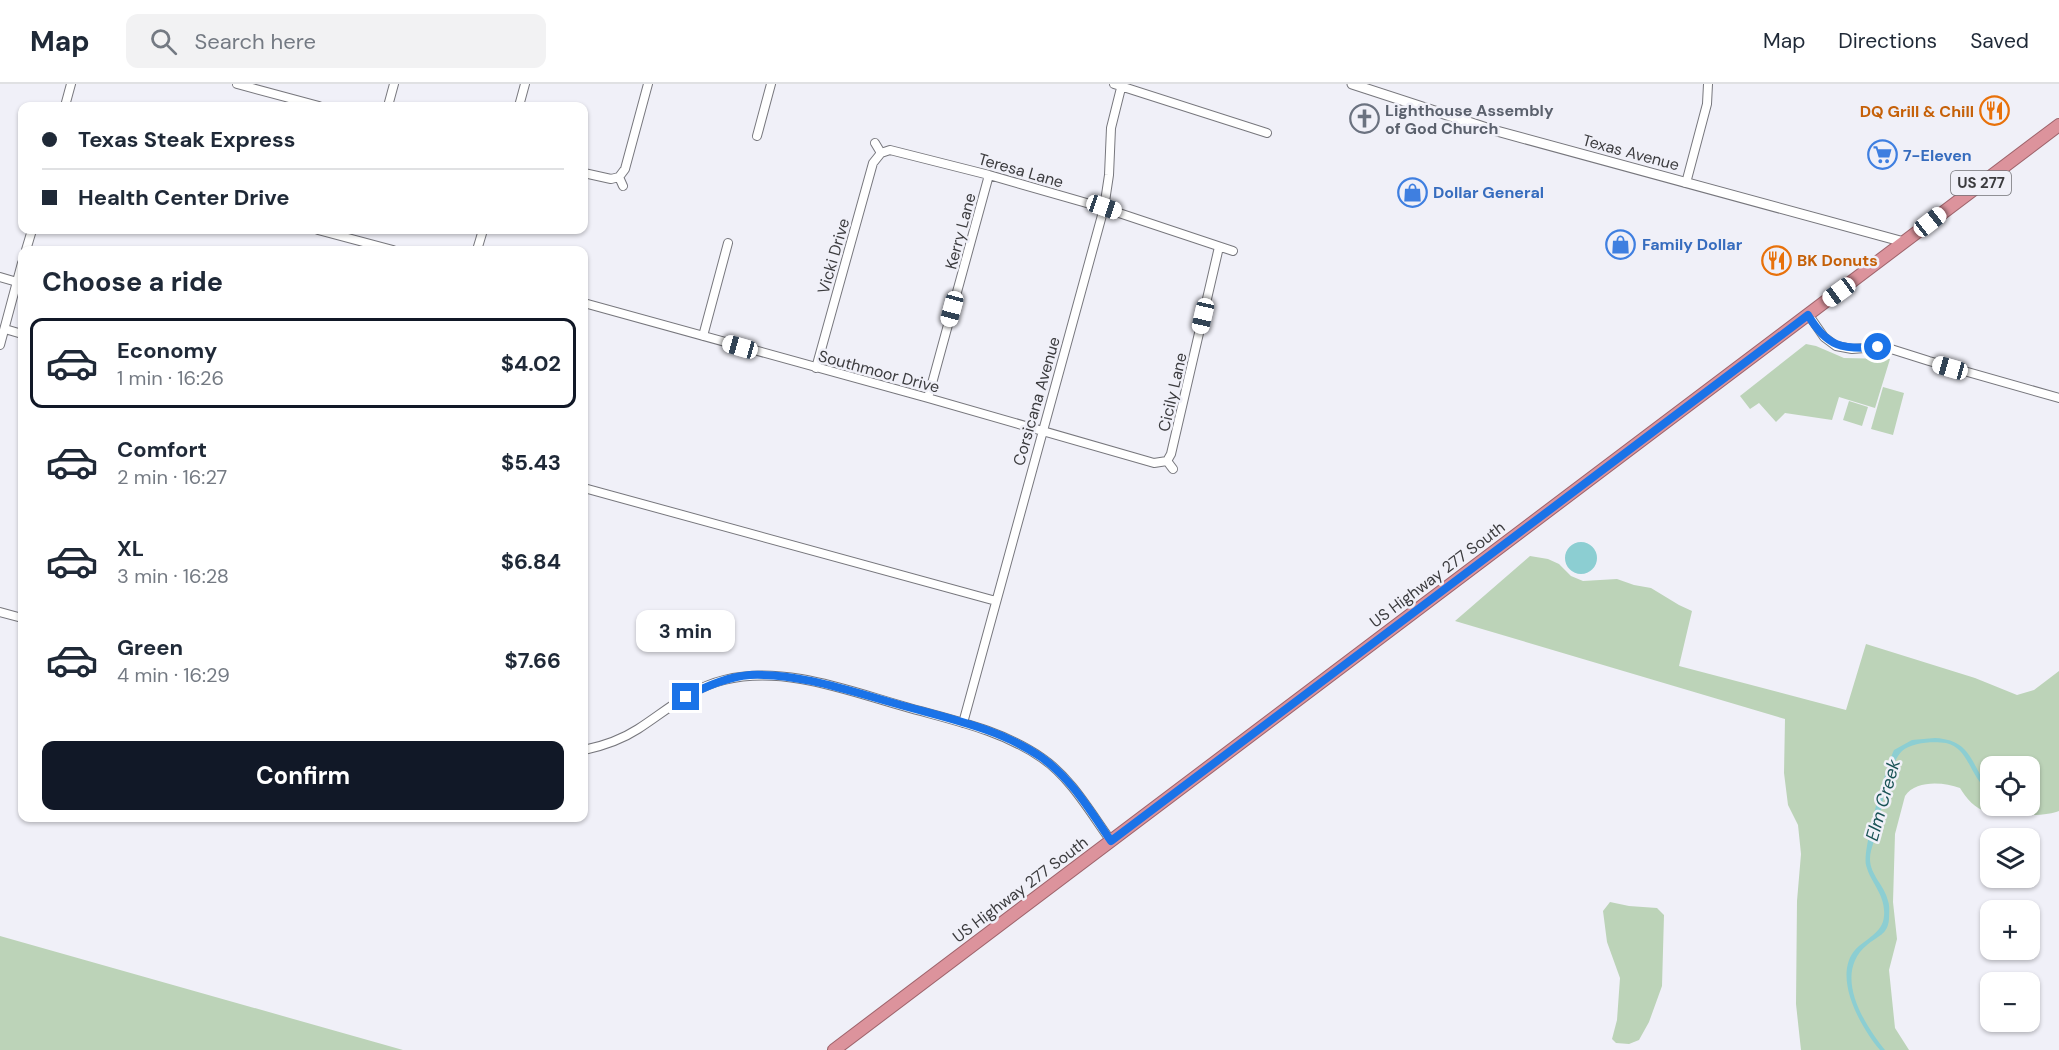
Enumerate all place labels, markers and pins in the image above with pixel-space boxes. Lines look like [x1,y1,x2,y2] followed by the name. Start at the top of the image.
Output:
[1979,95,2011,127] restaurant icon: DQ Grill & Chill
[1385,100,1554,139] place label: Lighthouse Assembly of God Church
[1860,101,1974,122] place label: DQ Grill & Chill
[1348,103,1380,135] church icon: Lighthouse Assembly of God Church
[1866,139,1898,171] supermarket icon: 7-Eleven
[1903,145,1972,166] place label: 7-Eleven
[1396,176,1428,208] shop icon: Dollar General
[1433,182,1544,203] place label: Dollar General
[1605,228,1637,260] shop icon: Family Dollar
[1642,234,1743,255] place label: Family Dollar
[1760,244,1792,276] restaurant icon: BK Donuts
[1797,250,1878,271] place label: BK Donuts

